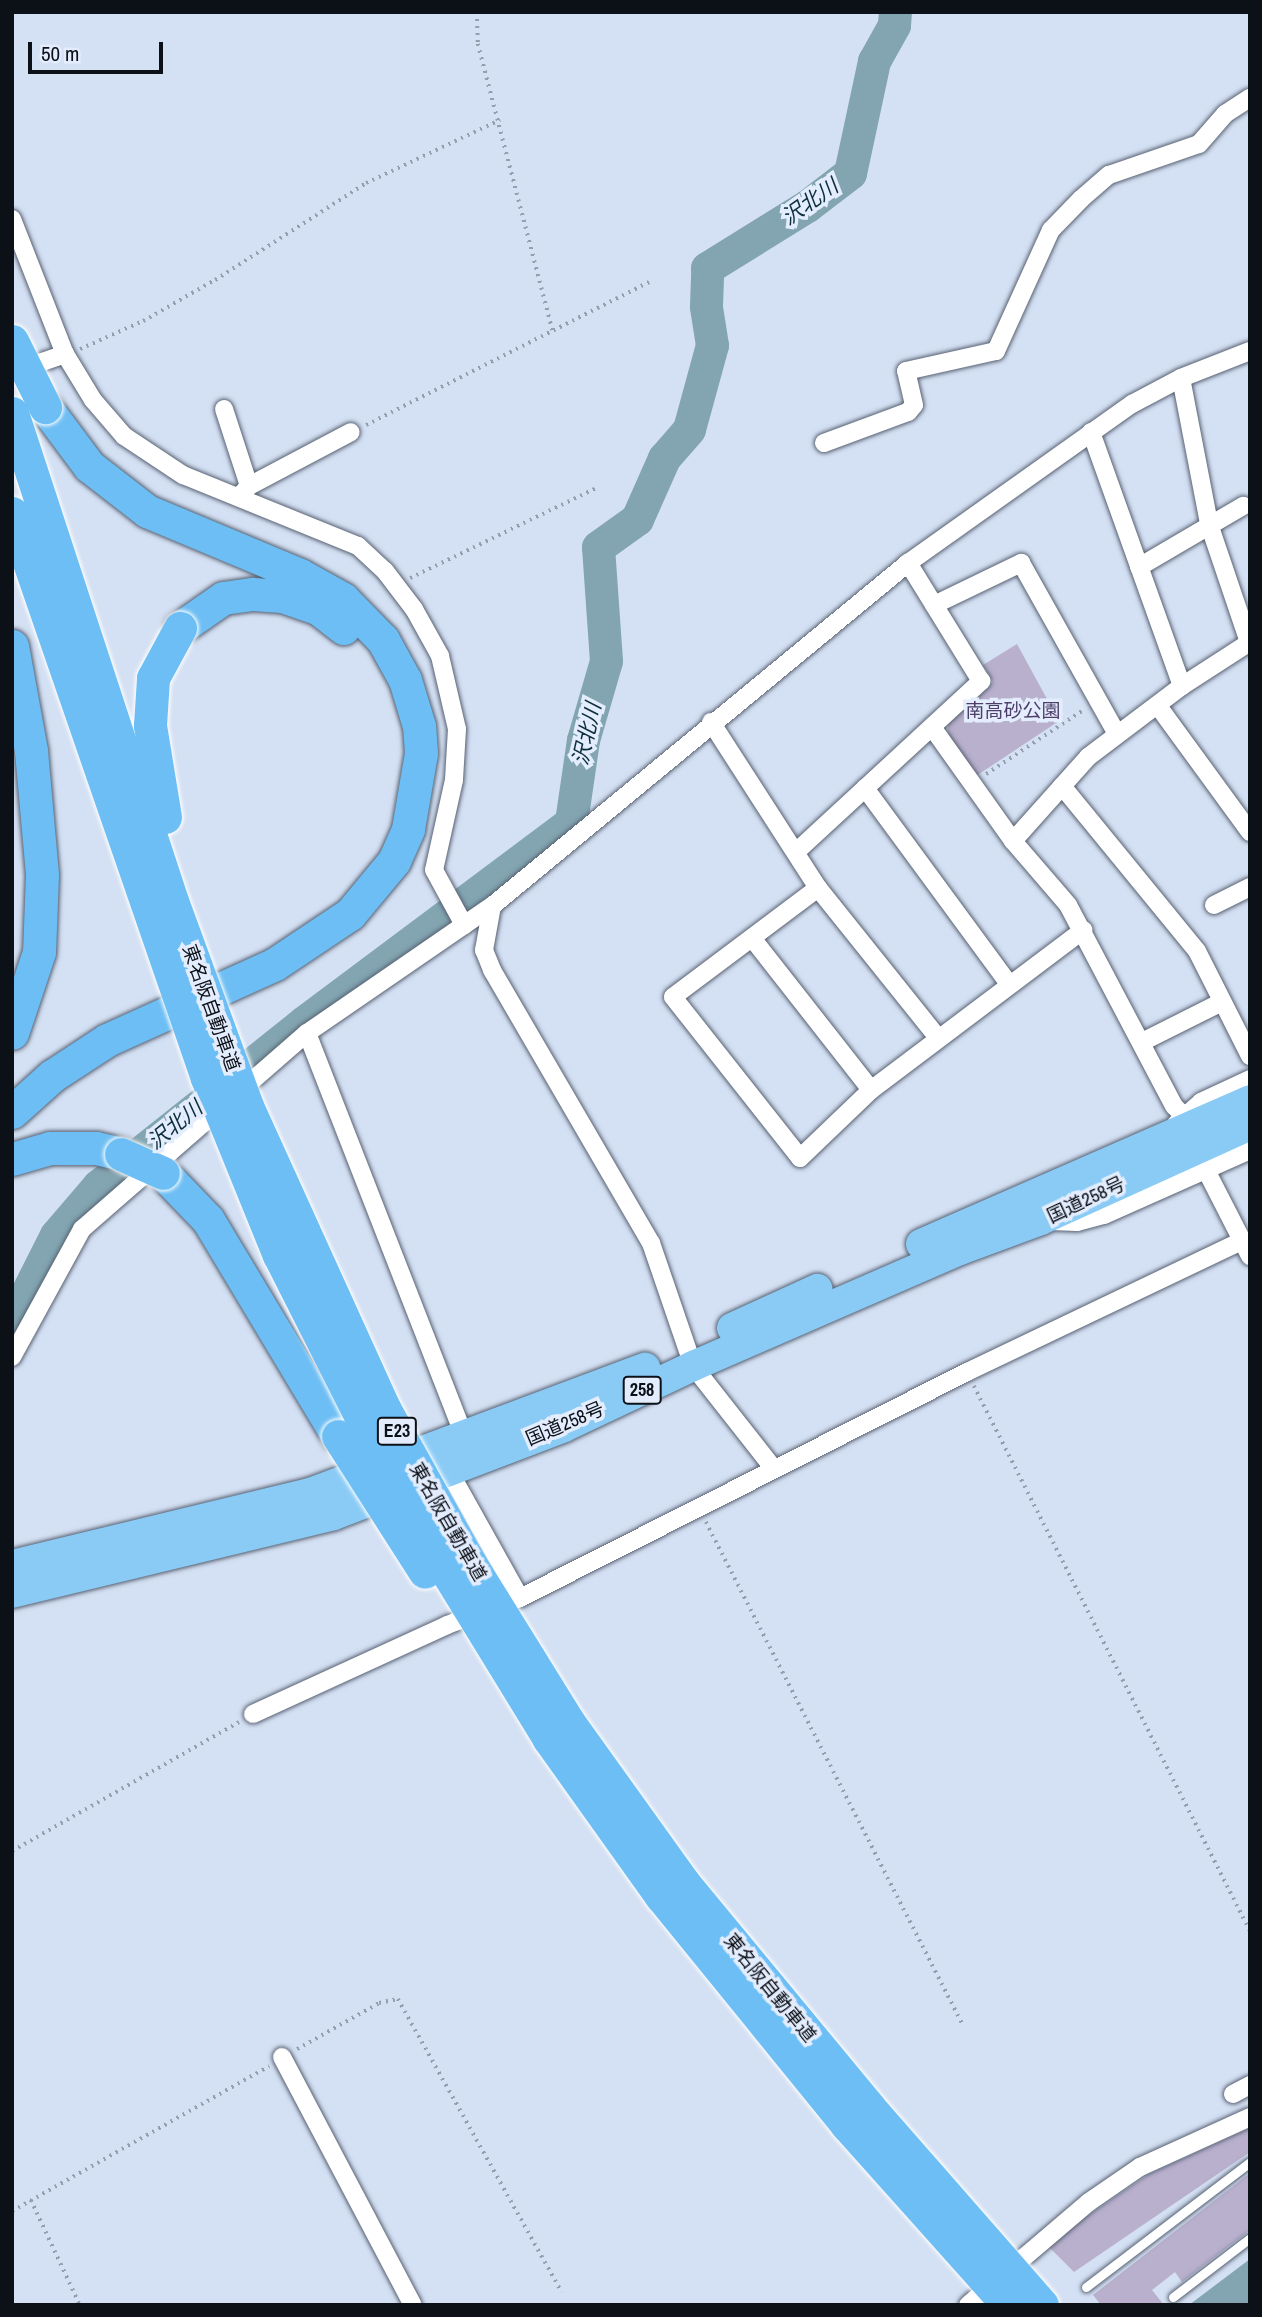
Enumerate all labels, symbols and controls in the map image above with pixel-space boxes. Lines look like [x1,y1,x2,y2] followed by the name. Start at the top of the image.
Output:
[32,28,166,72] scale bar
[41,39,79,68] text: 50 m
[777,174,843,230] water label: 沢北川
[568,700,606,768] water label: 沢北川
[966,700,1060,722] park label: 南高砂公園
[178,942,244,1074] street label: 東名阪自動車道
[143,1095,207,1155] water label: 沢北川
[1044,1172,1128,1228] street label: 国道258号
[621,1376,663,1405] road number: 258
[522,1397,608,1451] street label: 国道258号
[376,1416,418,1446] road number: E23
[405,1459,491,1585] street label: 東名阪自動車道
[719,1929,821,2047] street label: 東名阪自動車道

